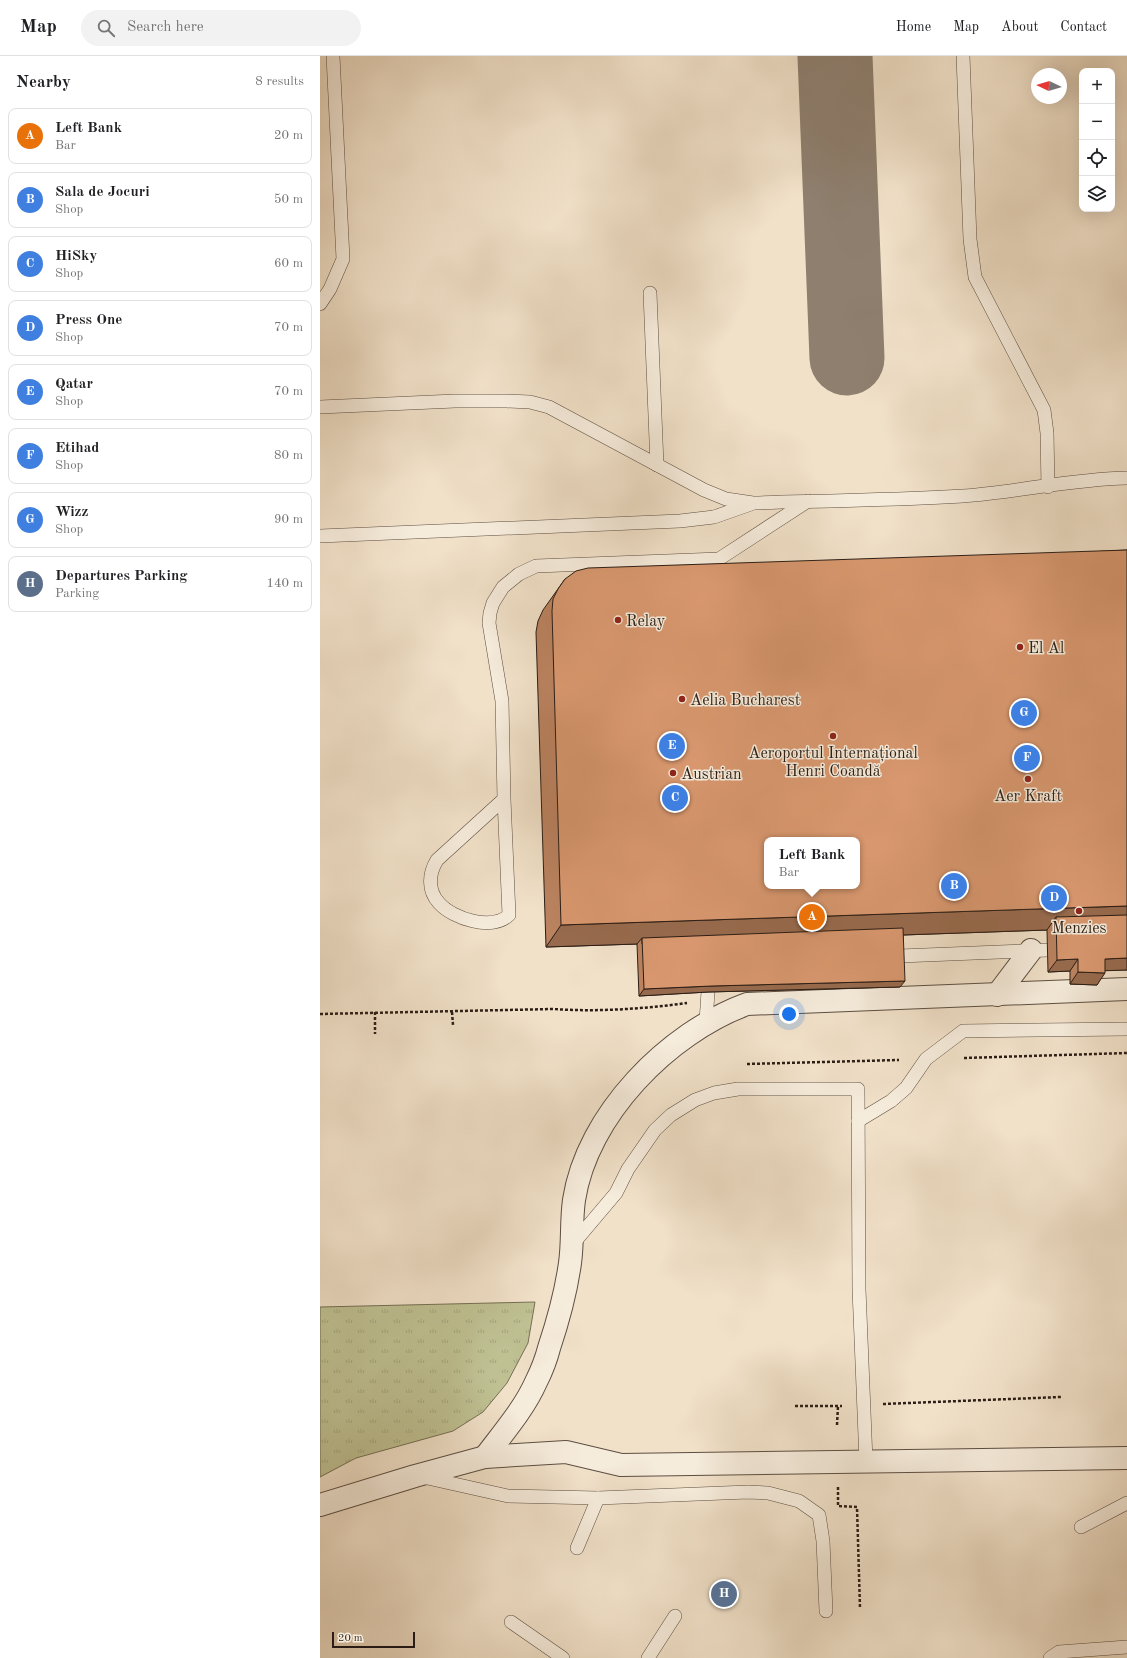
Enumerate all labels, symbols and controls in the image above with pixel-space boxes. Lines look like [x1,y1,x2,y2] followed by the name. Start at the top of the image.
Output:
[81,10,361,46] search box
[95,17,117,39] icon: search
[20,18,57,37] text: Map
[127,20,204,35] text: Search here
[896,20,931,34] text: Home
[953,20,979,34] text: Map
[1001,20,1038,34] text: About
[1060,20,1107,34] text: Contact
[1031,68,1067,104] north arrow
[1079,68,1115,212] map controls
[1079,68,1115,104] button: +
[16,74,71,91] text: Nearby
[255,75,304,88] text: 8 results
[1079,104,1115,140] button: −
[55,121,122,136] text: Left Bank
[25,129,35,142] text: A
[274,129,303,142] text: 20 m
[55,139,76,152] text: Bar
[1079,140,1115,176] button: locate
[1079,176,1115,212] button: layers
[55,185,150,200] text: Sala de Jocuri
[25,193,35,206] text: B
[274,193,303,206] text: 50 m
[55,203,83,216] text: Shop
[55,249,97,264] text: HiSky
[26,257,34,270] text: C
[274,257,303,270] text: 60 m
[55,267,83,280] text: Shop
[55,313,122,328] text: Press One
[25,321,35,334] text: D
[274,321,303,334] text: 70 m
[55,331,83,344] text: Shop
[55,377,93,392] text: Qatar
[26,385,34,398] text: E
[274,385,303,398] text: 70 m
[55,395,83,408] text: Shop
[55,441,99,456] text: Etihad
[26,449,34,462] text: F
[274,449,303,462] text: 80 m
[55,459,83,472] text: Shop
[55,505,88,520] text: Wizz
[25,513,35,526] text: G
[274,513,303,526] text: 90 m
[55,523,83,536] text: Shop
[55,569,188,584] text: Departures Parking
[25,577,35,590] text: H
[266,577,303,590] text: 140 m
[55,587,99,600] text: Parking
[626,614,666,630] place label: Relay
[613,615,623,625] marker: Relay
[1028,641,1064,657] place label: El Al
[1015,642,1025,652] marker: El Al
[690,693,801,709] place label: Aelia Bucharest
[677,694,687,704] marker: Aelia Bucharest
[1011,698,1037,728] pin: G
[659,731,685,761] pin: E
[828,731,838,741] marker: Aeroportul Internațional Henri Coandă
[1014,743,1040,773] pin: F
[748,746,918,780] place label: Aeroportul Internațional Henri Coandă
[681,767,742,783] place label: Austrian
[668,768,678,778] marker: Austrian
[1023,774,1033,784] marker: Aer Kraft
[662,783,688,813] pin: C
[994,789,1062,805] place label: Aer Kraft
[764,837,860,889] popup
[778,848,846,863] text: Left Bank
[778,866,799,879] text: Bar
[941,871,967,901] pin: B
[1041,883,1067,913] pin: D
[799,902,825,932] pin: A
[1074,906,1084,916] marker: Menzies
[1051,921,1107,937] place label: Menzies
[779,1004,799,1024] your location
[711,1579,737,1609] pin: H
[332,1630,415,1649] scale bar
[338,1633,363,1644] text: 20 m

